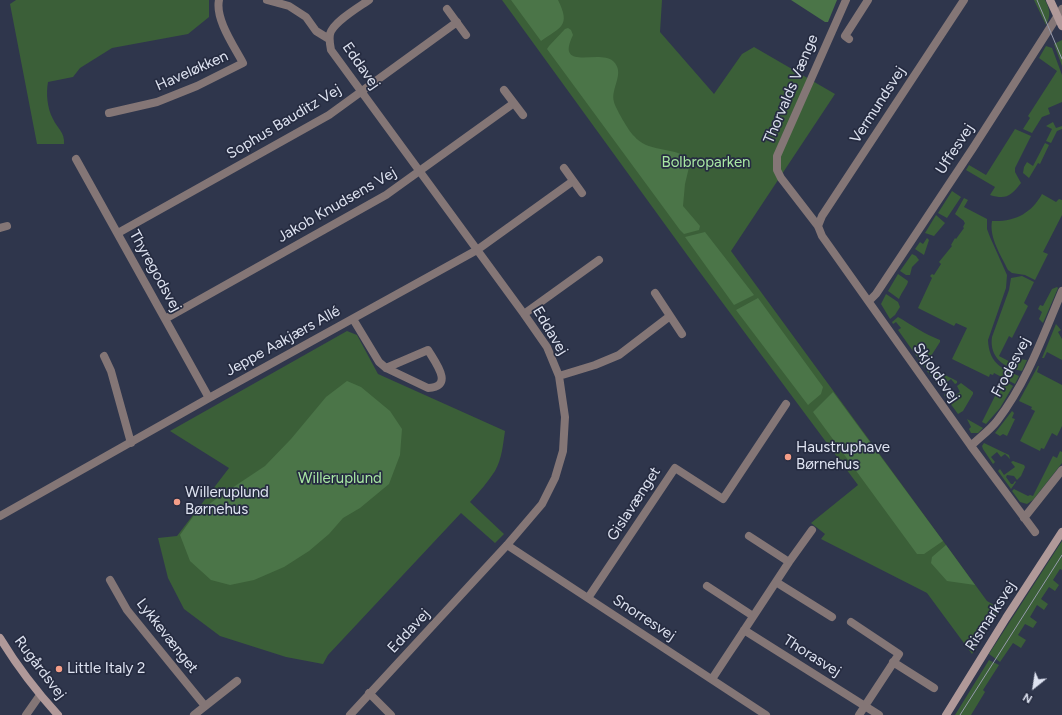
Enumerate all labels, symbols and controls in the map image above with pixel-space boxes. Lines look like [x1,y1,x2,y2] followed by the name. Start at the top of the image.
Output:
[760,32,822,146] street label: Thorvalds Vænge
[338,39,384,93] street label: Eddavej
[153,47,231,95] street label: Haveløkken
[846,63,910,147] street label: Vermundsvej
[223,81,345,163] street label: Sophus Bauditz Vej
[932,120,978,178] street label: Uffesvej
[662,154,750,172] park label: Bolbroparken
[274,164,400,246] street label: Jakob Knudsens Vej
[125,227,185,315] street label: Thyregodsvej
[222,302,344,380] street label: Jeppe Aakjærs Allé
[528,303,572,359] street label: Eddavej
[988,334,1034,400] street label: Frodesvej
[909,340,963,406] street label: Skjoldsvej
[796,439,890,474] place label: Haustruphave Børnehus
[783,452,793,462] marker: Haustruphave Børnehus
[603,464,665,544] street label: Gislavænget
[298,470,382,488] park label: Willeruplund
[185,484,269,519] place label: Willeruplund Børnehus
[172,497,182,507] marker: Willeruplund Børnehus
[962,578,1020,654] street label: Rismarksvej
[609,591,679,645] street label: Snorresvej
[132,595,202,677] street label: Lykkevænget
[384,605,434,657] street label: Eddavej
[780,631,844,681] street label: Thorasvej
[10,633,70,703] street label: Rugårdsvej
[67,660,145,678] place label: Little Italy 2
[54,664,64,674] marker: Little Italy 2
[1014,667,1054,707] north arrow
[1021,690,1035,706] text: N

